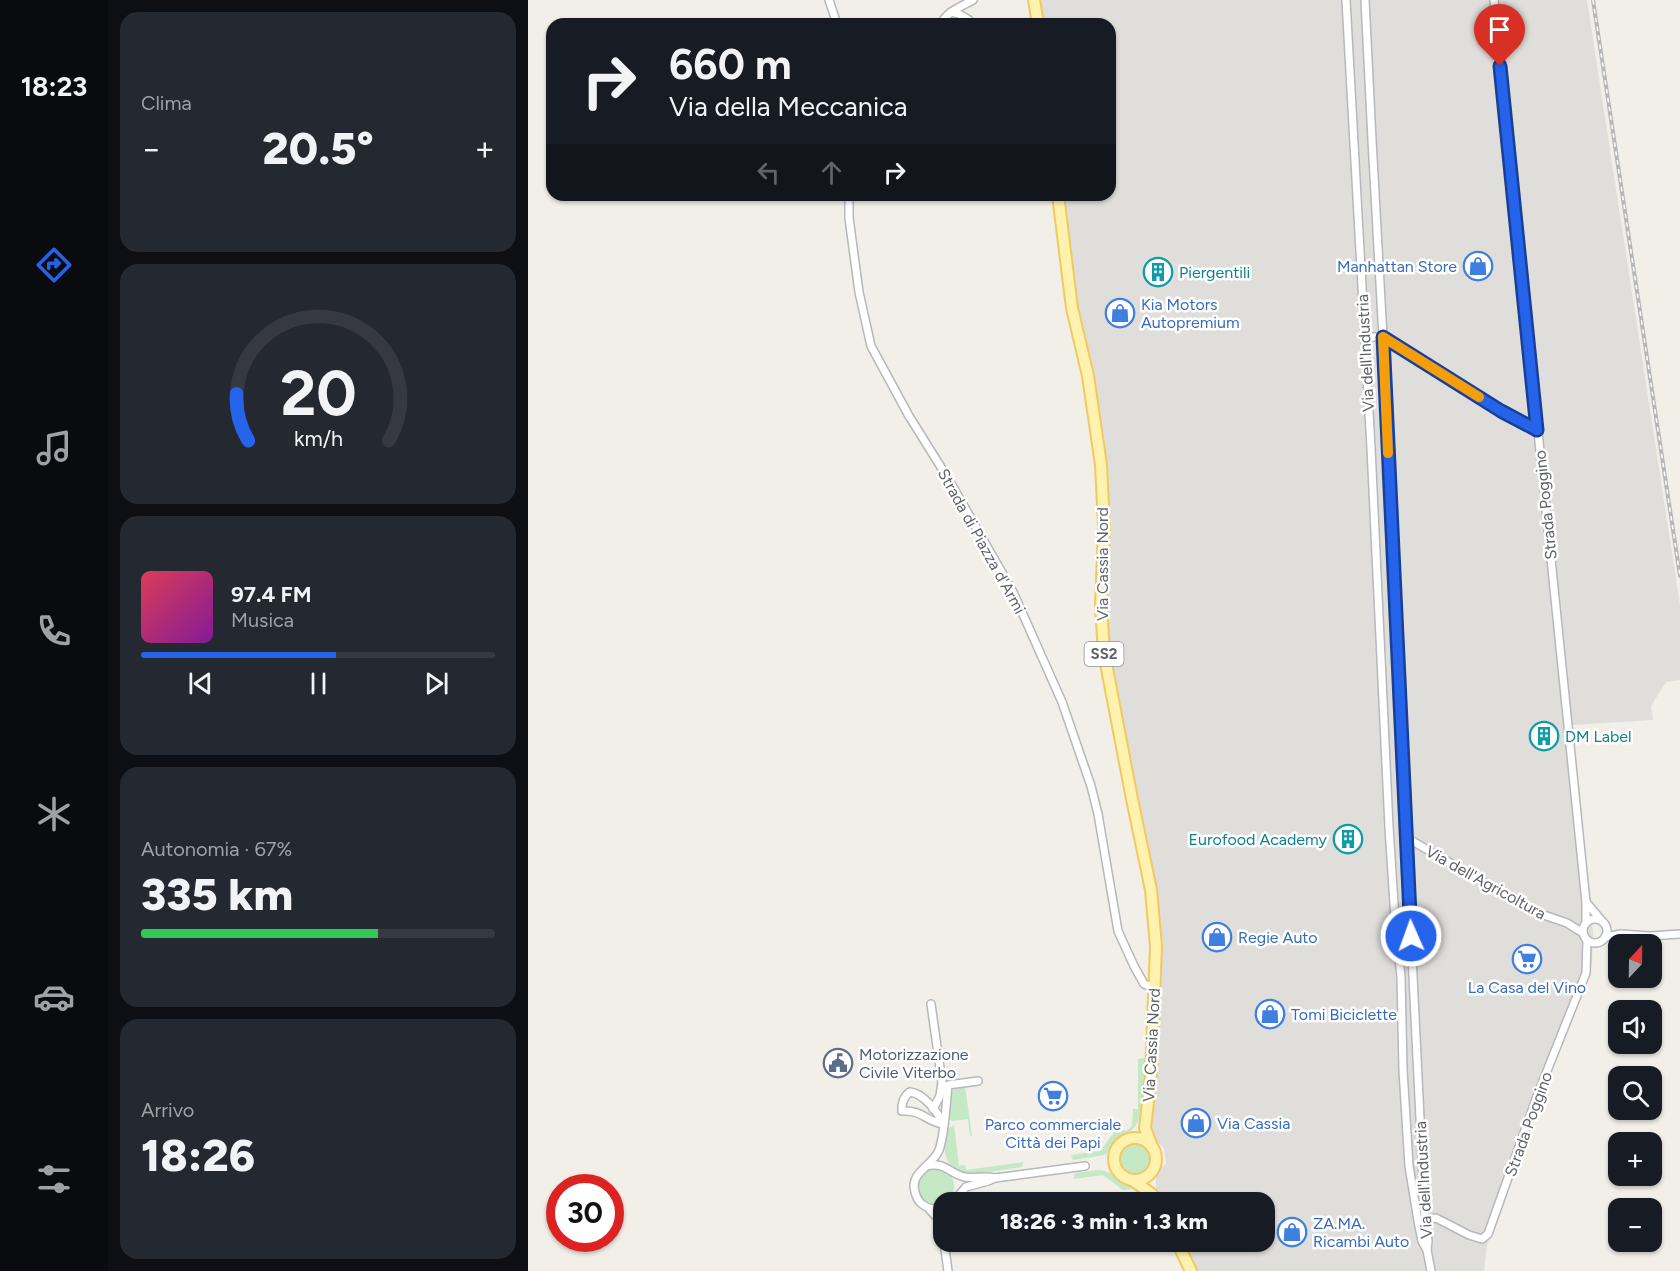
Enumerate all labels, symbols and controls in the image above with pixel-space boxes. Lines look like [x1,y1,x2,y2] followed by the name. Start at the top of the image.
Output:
[1474,4,1525,66] pin
[1483,13,1516,46] icon: arrive
[669,39,792,90] text: 660 m
[570,42,648,120] icon: right
[21,70,87,103] text: 18:23
[669,90,908,123] text: Via della Meccanica
[141,91,192,115] text: Clima
[262,121,374,175] text: 20.5°
[141,129,162,168] text: −
[474,129,495,168] text: +
[752,156,785,189] icon: left
[815,156,848,189] icon: ahead
[878,156,911,189] icon: right
[33,244,75,286] icon: directions
[1462,250,1494,282] shop icon: Manhattan Store
[1142,256,1174,288] building icon: Piergentili
[1337,257,1457,276] place label: Manhattan Store
[1179,263,1250,282] place label: Piergentili
[1353,294,1378,412] street label: Via dell'Industria
[1141,295,1240,332] place label: Kia Motors Autopremium
[1104,297,1136,329] shop icon: Kia Motors Autopremium
[280,356,356,431] text: 20
[294,426,342,451] text: km/h
[33,427,75,469] icon: music
[1530,449,1561,561] street label: Strada Poggino
[934,465,1029,617] street label: Strada di Piazza d'Armi
[1093,507,1112,621] street label: Via Cassia Nord
[231,581,312,608] text: 97.4 FM
[231,608,294,632] text: Musica
[33,610,75,652] icon: phone
[1084,642,1124,666] road number: SS2
[184,667,217,700] icon: previous
[302,667,335,700] icon: pause
[420,667,453,700] icon: next
[1528,720,1560,752] building icon: DM Label
[1565,727,1632,746] place label: DM Label
[33,793,75,835] icon: climate
[1332,823,1364,855] building icon: Eurofood Academy
[1189,830,1328,849] place label: Eurofood Academy
[141,837,292,861] text: Autonomia · 67%
[1422,842,1549,923] street label: Via dell'Agricoltura
[141,867,293,921] text: 335 km
[1379,904,1443,968] position arrow
[1201,921,1233,953] shop icon: Regie Auto
[1238,928,1318,947] place label: Regie Auto
[1608,934,1662,988] north arrow
[1608,934,1662,1252] map controls
[1511,943,1543,975] supermarket icon: La Casa del Vino
[33,976,75,1018] icon: car
[1468,978,1586,997] place label: La Casa del Vino
[1139,988,1164,1102] street label: Via Cassia Nord
[1254,998,1286,1030] shop icon: Tomi Biciclette
[1608,1000,1662,1054] button: sound
[1291,1005,1397,1024] place label: Tomi Biciclette
[859,1045,969,1082] place label: Motorizzazione Civile Viterbo
[822,1047,854,1079] public building icon: Motorizzazione Civile Viterbo
[1608,1066,1662,1120] button: search
[1501,1069,1556,1179] street label: Strada Poggino
[1037,1080,1069,1112] supermarket icon: Parco commerciale Città dei Papi
[141,1098,194,1122] text: Arrivo
[1180,1107,1212,1139] shop icon: Via Cassia
[1217,1114,1290,1133] place label: Via Cassia
[985,1115,1122,1152] place label: Parco commerciale Città dei Papi
[1411,1121,1436,1239] street label: Via dell'Industria
[141,1128,255,1182] text: 18:26
[1608,1132,1662,1186] button: +
[33,1158,75,1200] icon: filters
[546,1174,624,1252] speed limit sign: 30
[1608,1198,1662,1252] button: −
[1000,1208,1208,1235] text: 18:26 · 3 min · 1.3 km
[1313,1214,1409,1251] place label: ZA.MA. Ricambi Auto
[1276,1216,1308,1248] shop icon: ZA.MA. Ricambi Auto

